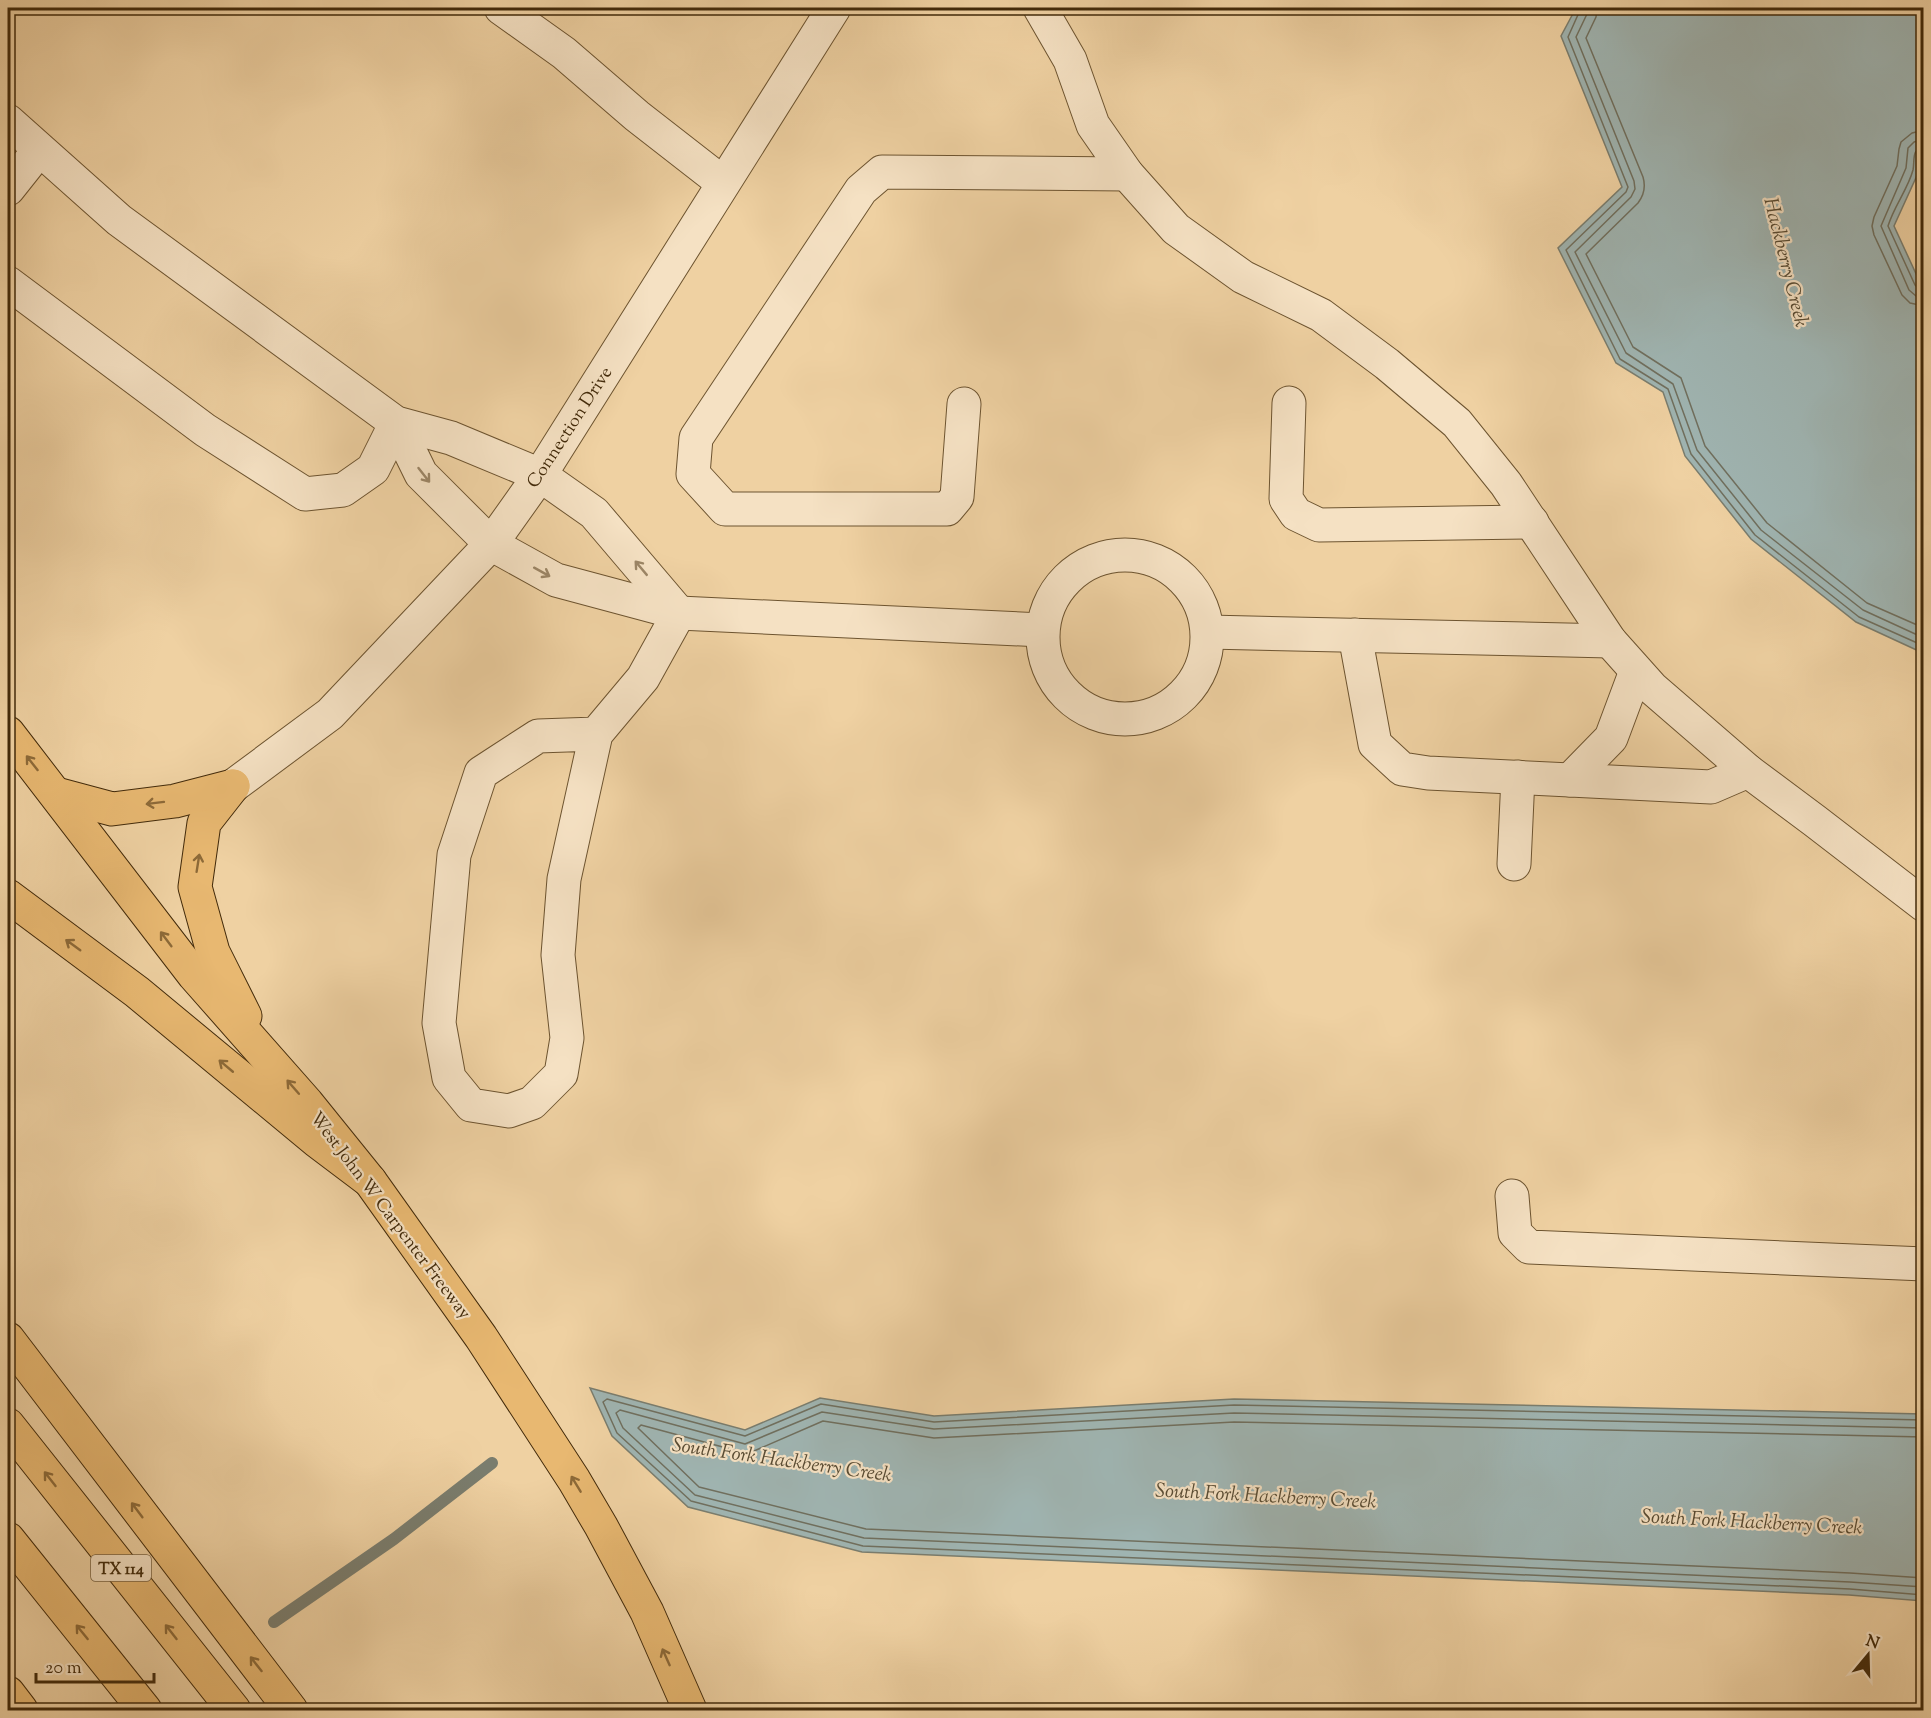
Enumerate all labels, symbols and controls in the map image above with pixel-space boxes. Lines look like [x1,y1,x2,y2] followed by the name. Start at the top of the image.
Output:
[1754,195,1815,330] water label: Hackberry Creek
[522,362,620,494] street label: Connection Drive
[417,466,430,482] one-way arrow
[634,561,648,576] one-way arrow
[533,567,551,578] one-way arrow
[25,756,38,772] one-way arrow
[146,798,166,809] one-way arrow
[193,853,204,873] one-way arrow
[160,931,173,947] one-way arrow
[66,938,82,951] one-way arrow
[218,1059,234,1072] one-way arrow
[286,1080,300,1095] one-way arrow
[303,1107,476,1325] street label: West John W Carpenter Freeway
[670,1432,893,1491] water label: South Fork Hackberry Creek
[44,1471,57,1487] one-way arrow
[570,1476,582,1493] one-way arrow
[1155,1477,1377,1518] water label: South Fork Hackberry Creek
[131,1502,143,1518] one-way arrow
[1641,1503,1863,1544] water label: South Fork Hackberry Creek
[91,1555,151,1581] road number: TX 114
[76,1624,89,1640] one-way arrow
[165,1624,178,1640] one-way arrow
[1838,1625,1898,1685] north arrow
[1862,1630,1882,1656] text: N
[36,1646,154,1684] scale bar
[660,1648,671,1666] one-way arrow
[45,1656,82,1682] text: 20 m
[249,1656,262,1672] one-way arrow

